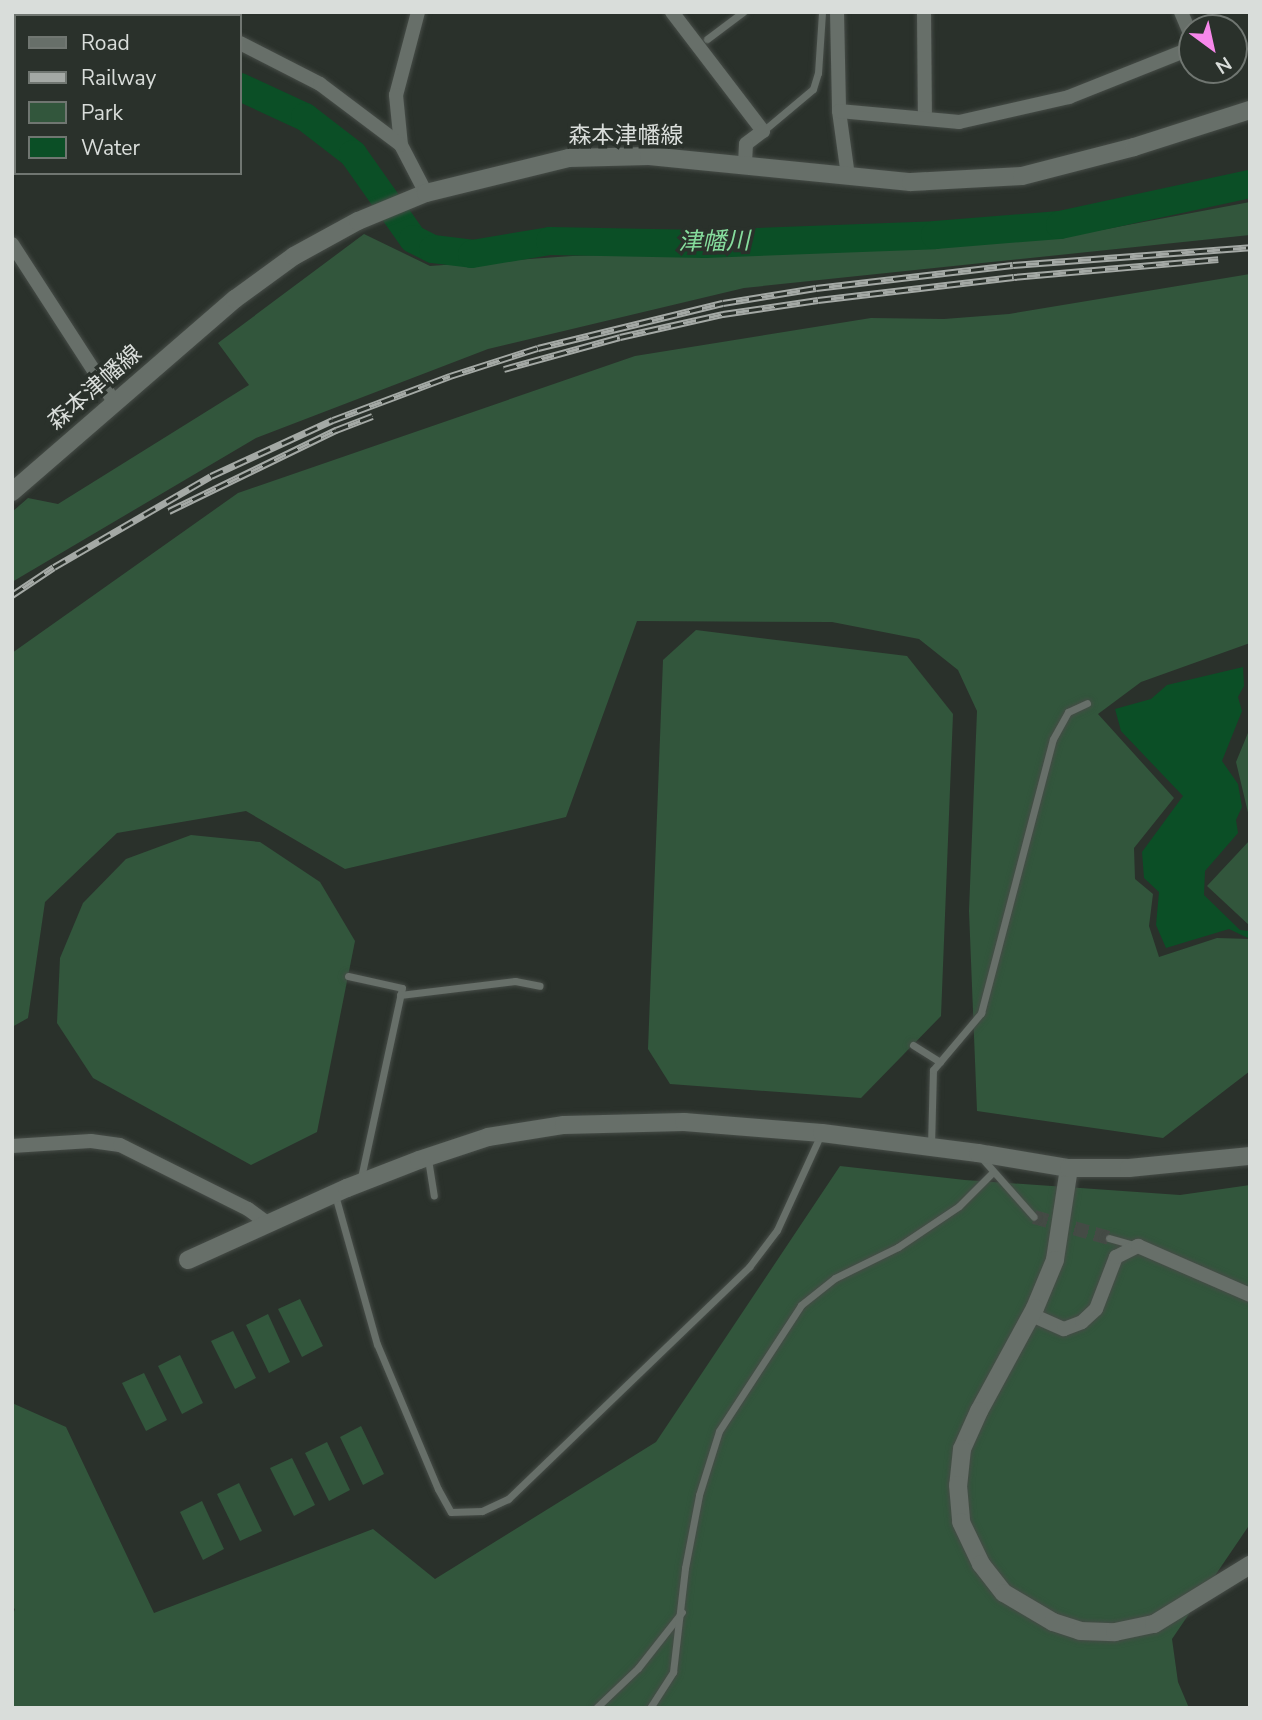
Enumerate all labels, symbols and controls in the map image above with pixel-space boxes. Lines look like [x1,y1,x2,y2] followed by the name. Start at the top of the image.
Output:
[14,14,242,175] legend
[1178,14,1248,84] north arrow
[81,29,130,57] text: Road
[1210,50,1236,80] text: N
[81,64,156,92] text: Railway
[81,99,123,127] text: Park
[569,122,683,150] street label: 森本津幡線
[81,134,140,162] text: Water
[678,227,750,257] water label: 津幡川
[43,340,147,436] street label: 森本津幡線

